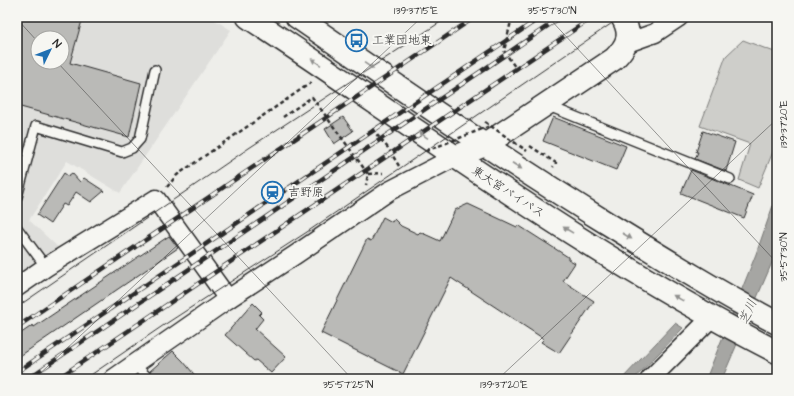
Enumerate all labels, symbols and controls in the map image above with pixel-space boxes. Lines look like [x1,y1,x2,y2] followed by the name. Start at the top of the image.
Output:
[394,4,438,18] text: 139°37'15"E
[527,4,577,18] text: 35°57'30"N
[343,27,369,53] bus stop icon: 工業団地東
[30,30,70,70] north arrow
[372,32,432,49] place label: 工業団地東
[49,36,65,51] text: N
[311,58,321,66] one-way arrow
[364,62,374,70] one-way arrow
[777,100,791,148] text: 139°37'20"E
[418,131,428,139] one-way arrow
[468,162,548,222] street label: 東大宮バイパス
[512,162,523,170] one-way arrow
[260,179,286,205] station icon: 吉野原
[288,184,324,201] place label: 吉野原
[562,227,574,234] one-way arrow
[621,232,633,239] one-way arrow
[777,232,791,282] text: 35°57'30"N
[672,295,684,302] one-way arrow
[735,297,761,327] water label: 芝川
[323,378,373,392] text: 35°57'25"N
[480,378,528,392] text: 139°37'20"E

